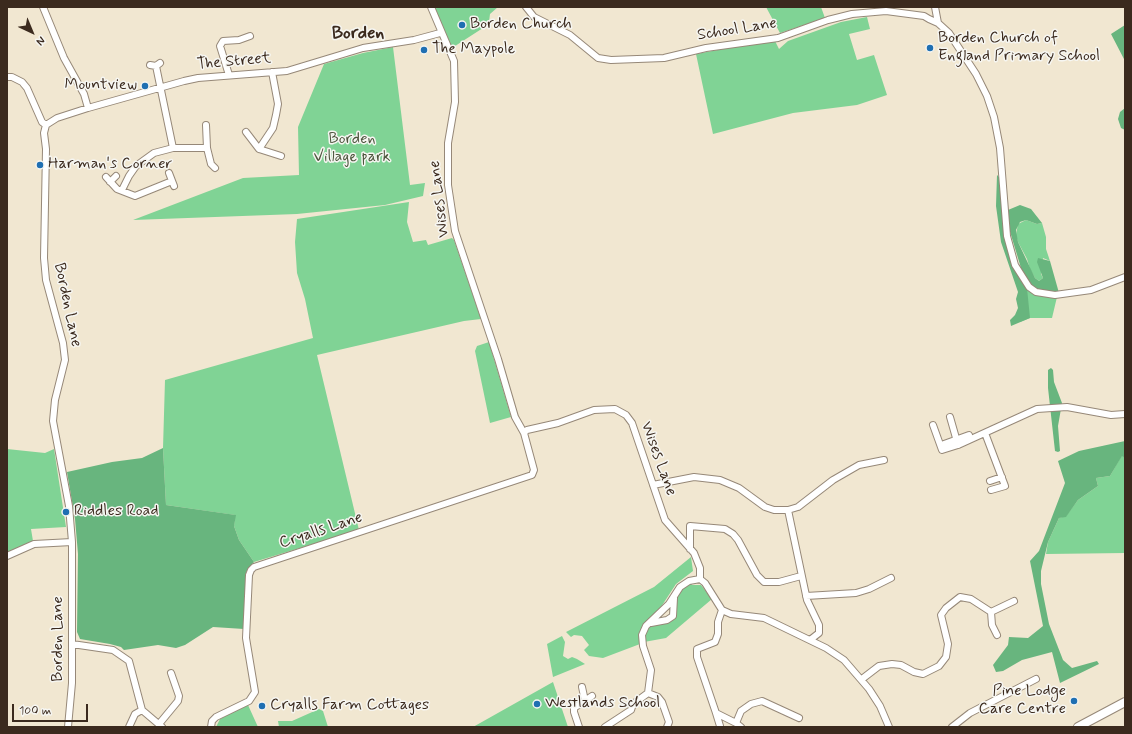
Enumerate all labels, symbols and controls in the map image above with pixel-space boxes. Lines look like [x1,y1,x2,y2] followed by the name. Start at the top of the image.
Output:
[12,12,52,52] north arrow
[696,14,778,46] street label: School Lane
[470,15,572,35] place label: Borden Church
[457,20,467,30] marker: Borden Church
[332,23,384,45] district label: Borden
[938,29,1100,67] place label: Borden Church of England Primary School
[33,33,48,48] text: N
[432,40,515,60] place label: The Maypole
[925,43,935,53] marker: Borden Church of England Primary School
[419,45,429,55] marker: The Maypole
[196,49,272,75] street label: The Street
[64,76,137,96] place label: Mountview
[140,81,150,91] marker: Mountview
[314,130,390,168] park label: Borden Village park
[48,155,172,175] place label: Harman's Corner
[426,159,454,239] street label: Wises Lane
[35,160,45,170] marker: Harman's Corner
[49,261,85,349] street label: Borden Lane
[636,419,680,499] street label: Wises Lane
[74,502,158,522] place label: Riddles Road
[61,507,71,517] marker: Riddles Road
[277,509,365,553] street label: Cryalls Lane
[49,596,69,682] street label: Borden Lane
[979,682,1066,720] place label: Pine Lodge Care Centre
[545,694,660,714] place label: Westlands School
[14,696,90,722] scale bar
[270,696,429,716] place label: Cryalls Farm Cottages
[1069,696,1079,706] marker: Pine Lodge Care Centre
[532,699,542,709] marker: Westlands School
[257,701,267,711] marker: Cryalls Farm Cottages
[19,703,51,719] text: 100 m

